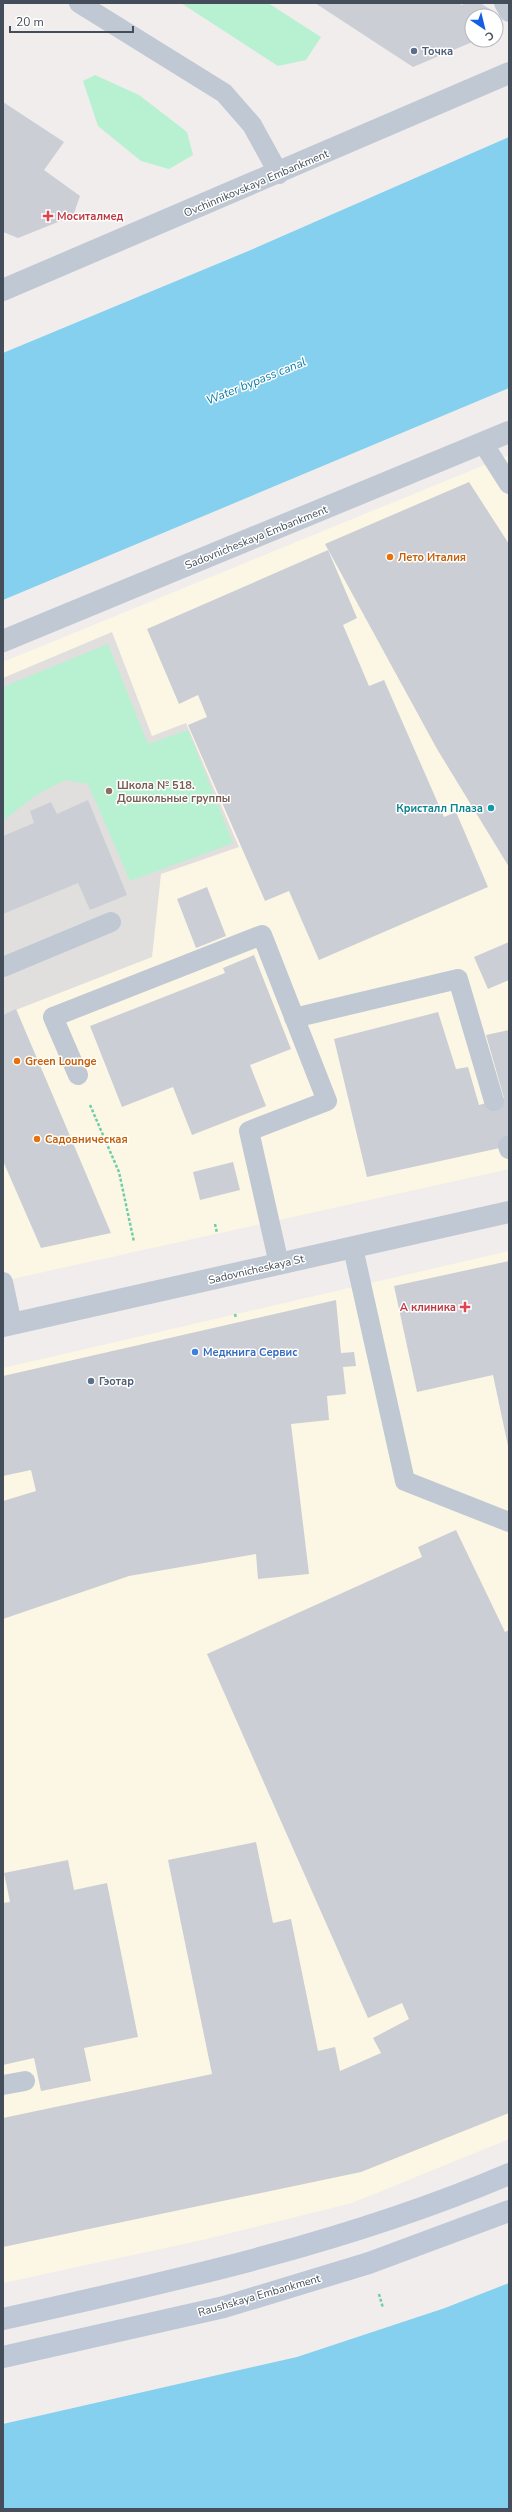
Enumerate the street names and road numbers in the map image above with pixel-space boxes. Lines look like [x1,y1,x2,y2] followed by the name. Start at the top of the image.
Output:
[182,146,331,221] street label: Ovchinnikovskaya Embankment
[183,502,330,573] street label: Sadovnicheskaya Embankment
[207,1251,306,1288] street label: Sadovnicheskaya St
[196,2271,322,2320] street label: Raushskaya Embankment

